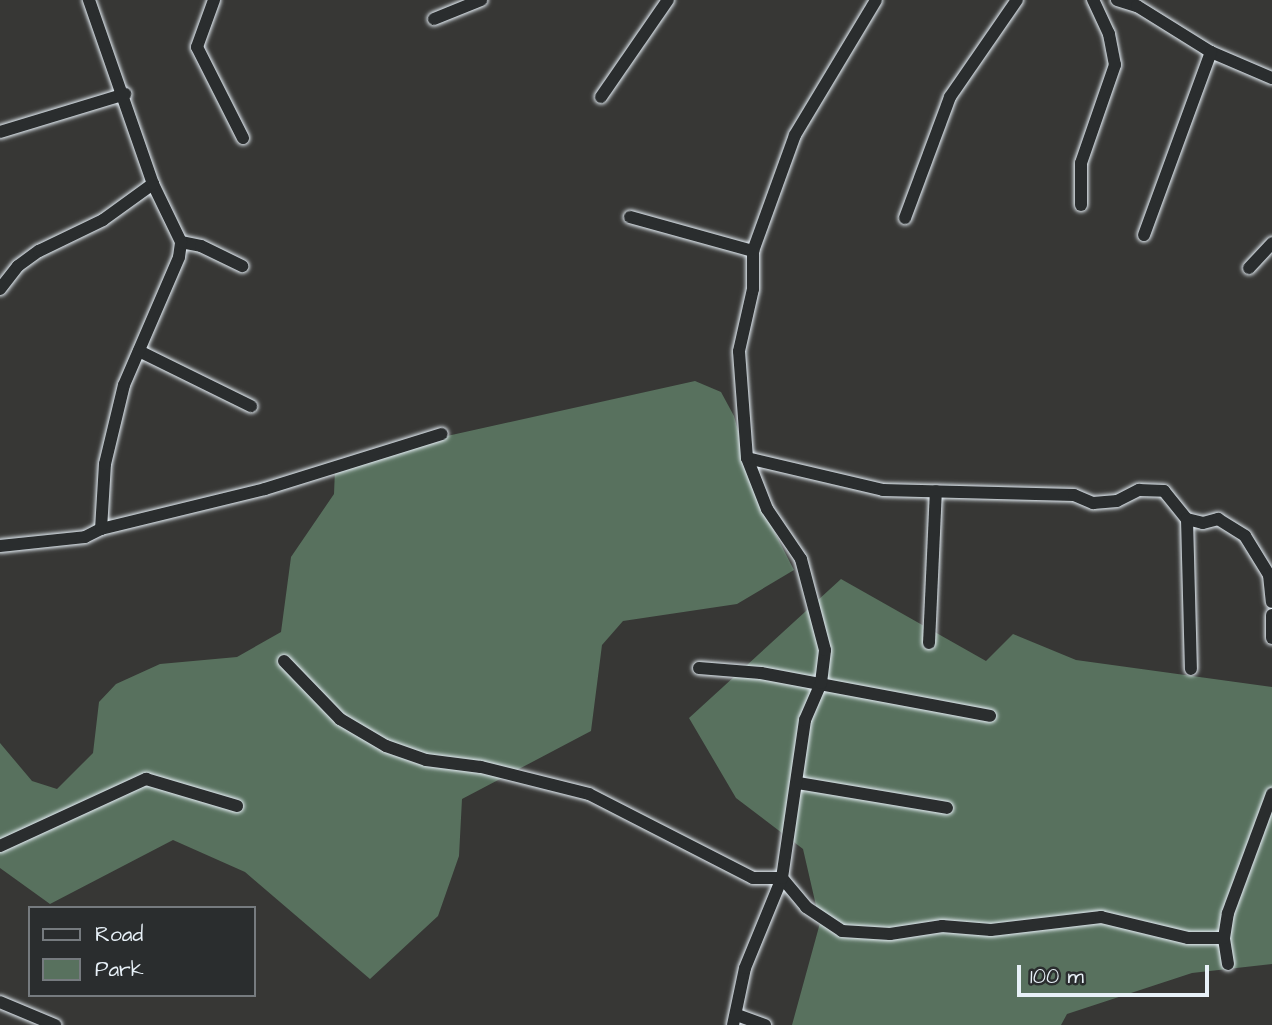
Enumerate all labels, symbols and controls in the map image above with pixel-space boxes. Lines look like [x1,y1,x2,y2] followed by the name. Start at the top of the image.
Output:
[28,906,256,997] legend
[95,920,143,949] text: Road
[1020,951,1212,995] scale bar
[95,955,144,984] text: Park
[1030,962,1084,991] text: 100 m

